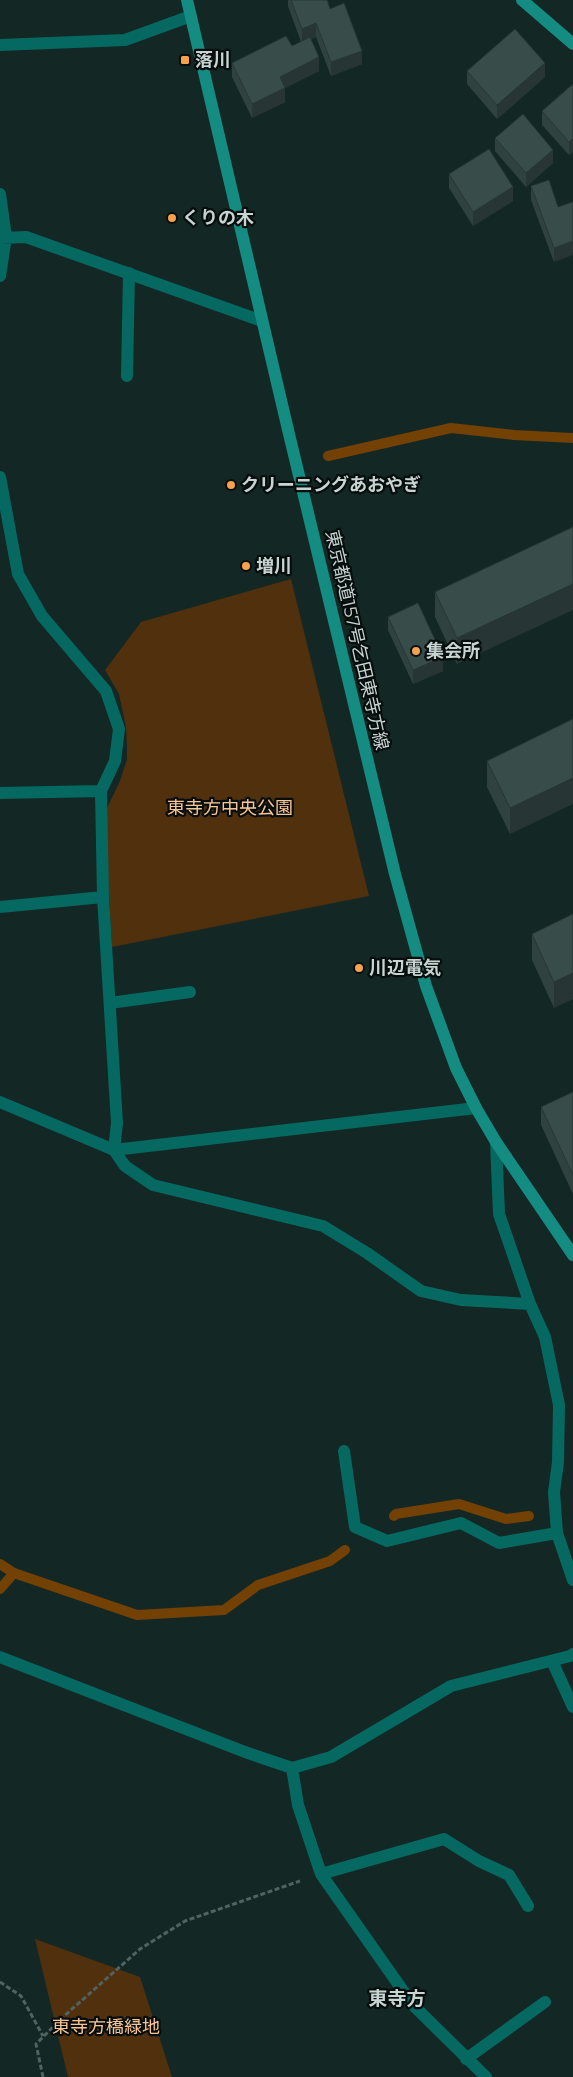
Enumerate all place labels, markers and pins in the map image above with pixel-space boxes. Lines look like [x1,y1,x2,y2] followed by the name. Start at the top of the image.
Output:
[195,49,231,71] place label: 落川
[179,54,191,66] marker: 落川
[182,207,254,229] place label: くりの木
[166,212,178,224] marker: くりの木
[241,474,421,496] place label: クリーニングあおやぎ
[225,479,237,491] marker: クリーニングあおやぎ
[256,555,292,577] place label: 増川
[240,560,252,572] marker: 増川
[426,640,480,662] place label: 集会所
[410,645,422,657] marker: 集会所
[369,957,441,979] place label: 川辺電気
[353,962,365,974] marker: 川辺電気

